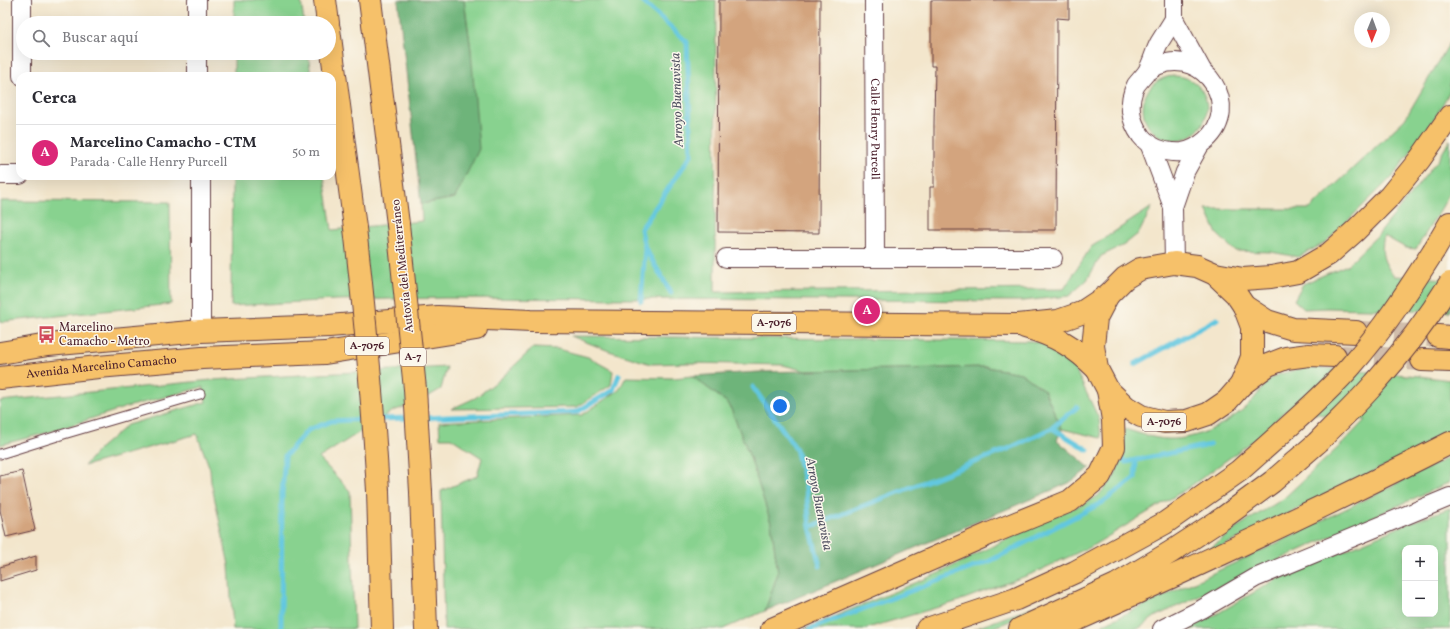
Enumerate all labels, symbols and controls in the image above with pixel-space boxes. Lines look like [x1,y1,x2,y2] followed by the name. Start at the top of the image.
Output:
[1354,12,1390,48] north arrow
[16,16,336,60] search box
[30,27,52,49] icon: search
[62,28,138,49] text: Buscar aquí
[667,52,689,149] water label: Arroyo Buenavista
[866,78,883,180] street label: Calle Henry Purcell
[32,87,77,110] text: Cerca
[70,133,256,154] text: Marcelino Camacho - CTM
[40,144,50,162] text: A
[292,144,320,162] text: 50 m
[70,154,227,172] text: Parada · Calle Henry Purcell
[388,198,418,334] street label: Autovía del Mediterráneo
[854,296,880,326] pin: A
[752,314,796,332] road number: A-7076
[59,320,150,350] place label: Marcelino Camacho - Metro
[36,325,56,345] bus stop icon: Marcelino Camacho - Metro
[345,337,389,355] road number: A-7076
[400,348,426,366] road number: A-7
[25,352,177,383] street label: Avenida Marcelino Camacho
[770,396,790,416] your location
[1142,413,1186,431] road number: A-7076
[800,455,836,552] water label: Arroyo Buenavista
[1402,545,1438,617] map controls
[1402,545,1438,581] button: +
[1402,581,1438,617] button: −

